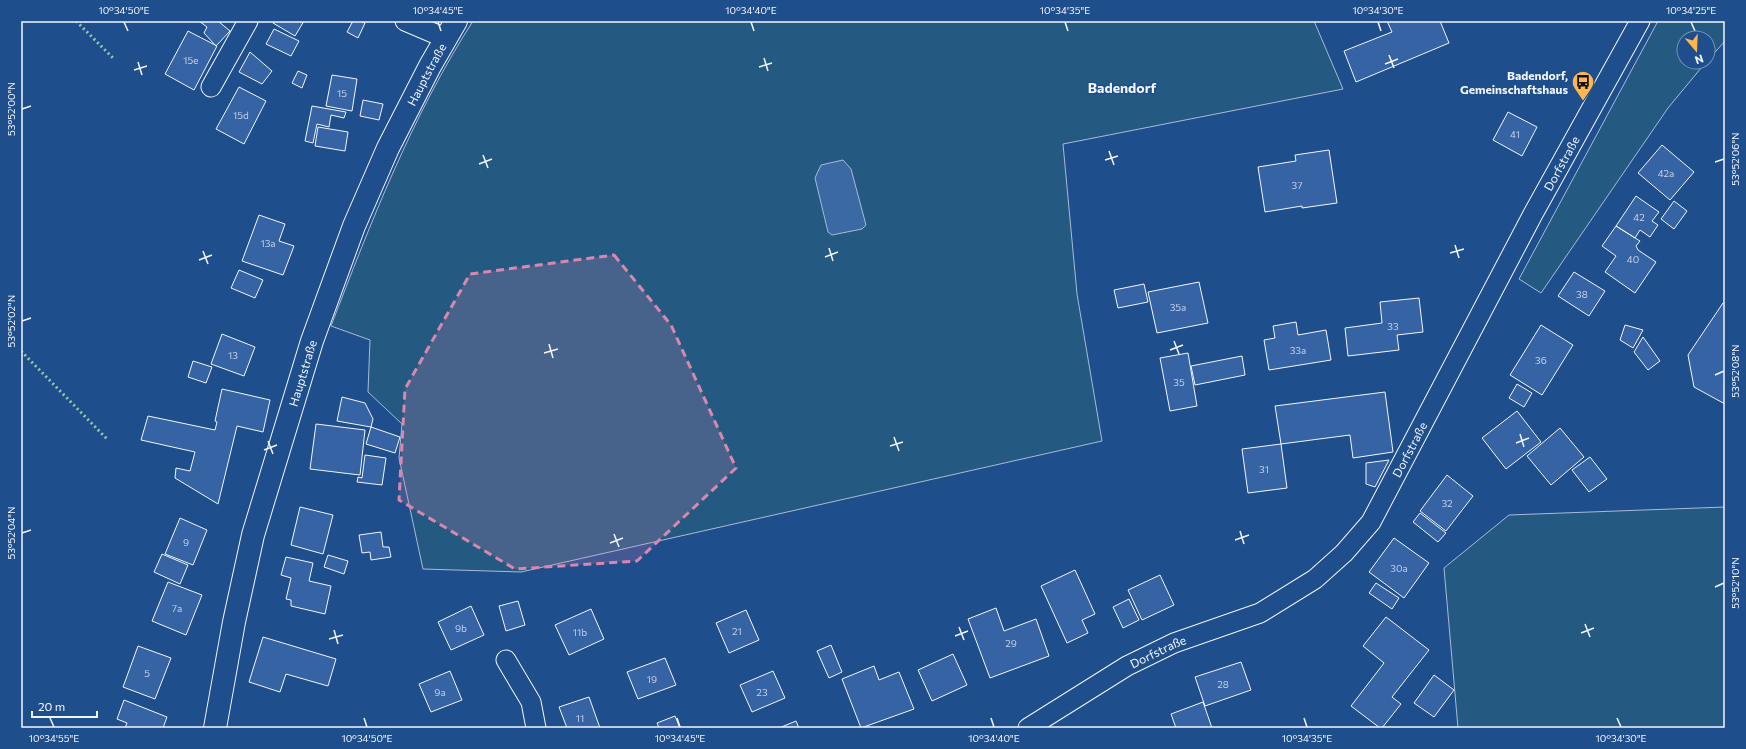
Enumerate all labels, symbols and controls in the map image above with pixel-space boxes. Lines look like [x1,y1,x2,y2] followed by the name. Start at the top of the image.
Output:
[98,4,150,16] text: 10°34'50"E
[413,4,463,16] text: 10°34'45"E
[725,4,777,16] text: 10°34'40"E
[1040,4,1090,16] text: 10°34'35"E
[1352,4,1404,16] text: 10°34'30"E
[1666,4,1716,16] text: 10°34'25"E
[1676,30,1716,70] north arrow
[404,41,449,108] street label: Hauptstraße
[1693,52,1705,67] text: N
[183,54,199,66] house number: 15e
[1460,68,1568,96] place label: Badendorf, Gemeinschaftshaus
[1570,69,1596,102] bus stop icon: Badendorf, Gemeinschaftshaus
[1088,79,1156,96] district label: Badendorf
[5,82,17,136] text: 53°52'00"N
[337,87,347,99] house number: 15
[233,109,249,121] house number: 15d
[1510,128,1520,140] house number: 41
[1729,132,1741,186] text: 53°52'06"N
[1540,133,1582,193] street label: Dorfstraße
[1658,167,1674,179] house number: 42a
[1292,179,1302,191] house number: 37
[1633,211,1645,223] house number: 42
[260,237,276,249] house number: 13a
[1627,253,1639,265] house number: 40
[1576,288,1588,300] house number: 38
[5,295,17,347] text: 53°52'02"N
[1170,301,1186,313] house number: 35a
[1387,320,1399,332] house number: 33
[286,338,319,408] street label: Hauptstraße
[1290,344,1306,356] house number: 33a
[1729,344,1741,398] text: 53°52'08"N
[228,349,238,361] house number: 13
[1535,354,1547,366] house number: 36
[1173,376,1185,388] house number: 35
[1389,419,1429,479] street label: Dorfstraße
[1259,463,1269,475] house number: 31
[1441,497,1453,509] house number: 32
[5,506,17,560] text: 53°52'04"N
[183,536,189,548] house number: 9
[1729,557,1741,609] text: 53°52'10"N
[1390,562,1408,574] house number: 30a
[172,602,182,614] house number: 7a
[455,622,467,634] house number: 9b
[732,625,742,637] house number: 21
[573,626,587,638] house number: 11b
[1128,632,1188,671] street label: Dorfstraße
[1005,637,1017,649] house number: 29
[144,667,150,679] house number: 5
[647,673,657,685] house number: 19
[1217,678,1229,690] house number: 28
[434,686,446,698] house number: 9a
[756,686,768,698] house number: 23
[32,693,97,719] scale bar
[38,699,65,713] text: 20 m
[576,712,584,724] house number: 11
[29,732,79,744] text: 10°34'55"E
[341,732,393,744] text: 10°34'50"E
[655,732,705,744] text: 10°34'45"E
[968,732,1020,744] text: 10°34'40"E
[1282,732,1332,744] text: 10°34'35"E
[1595,732,1647,744] text: 10°34'30"E

